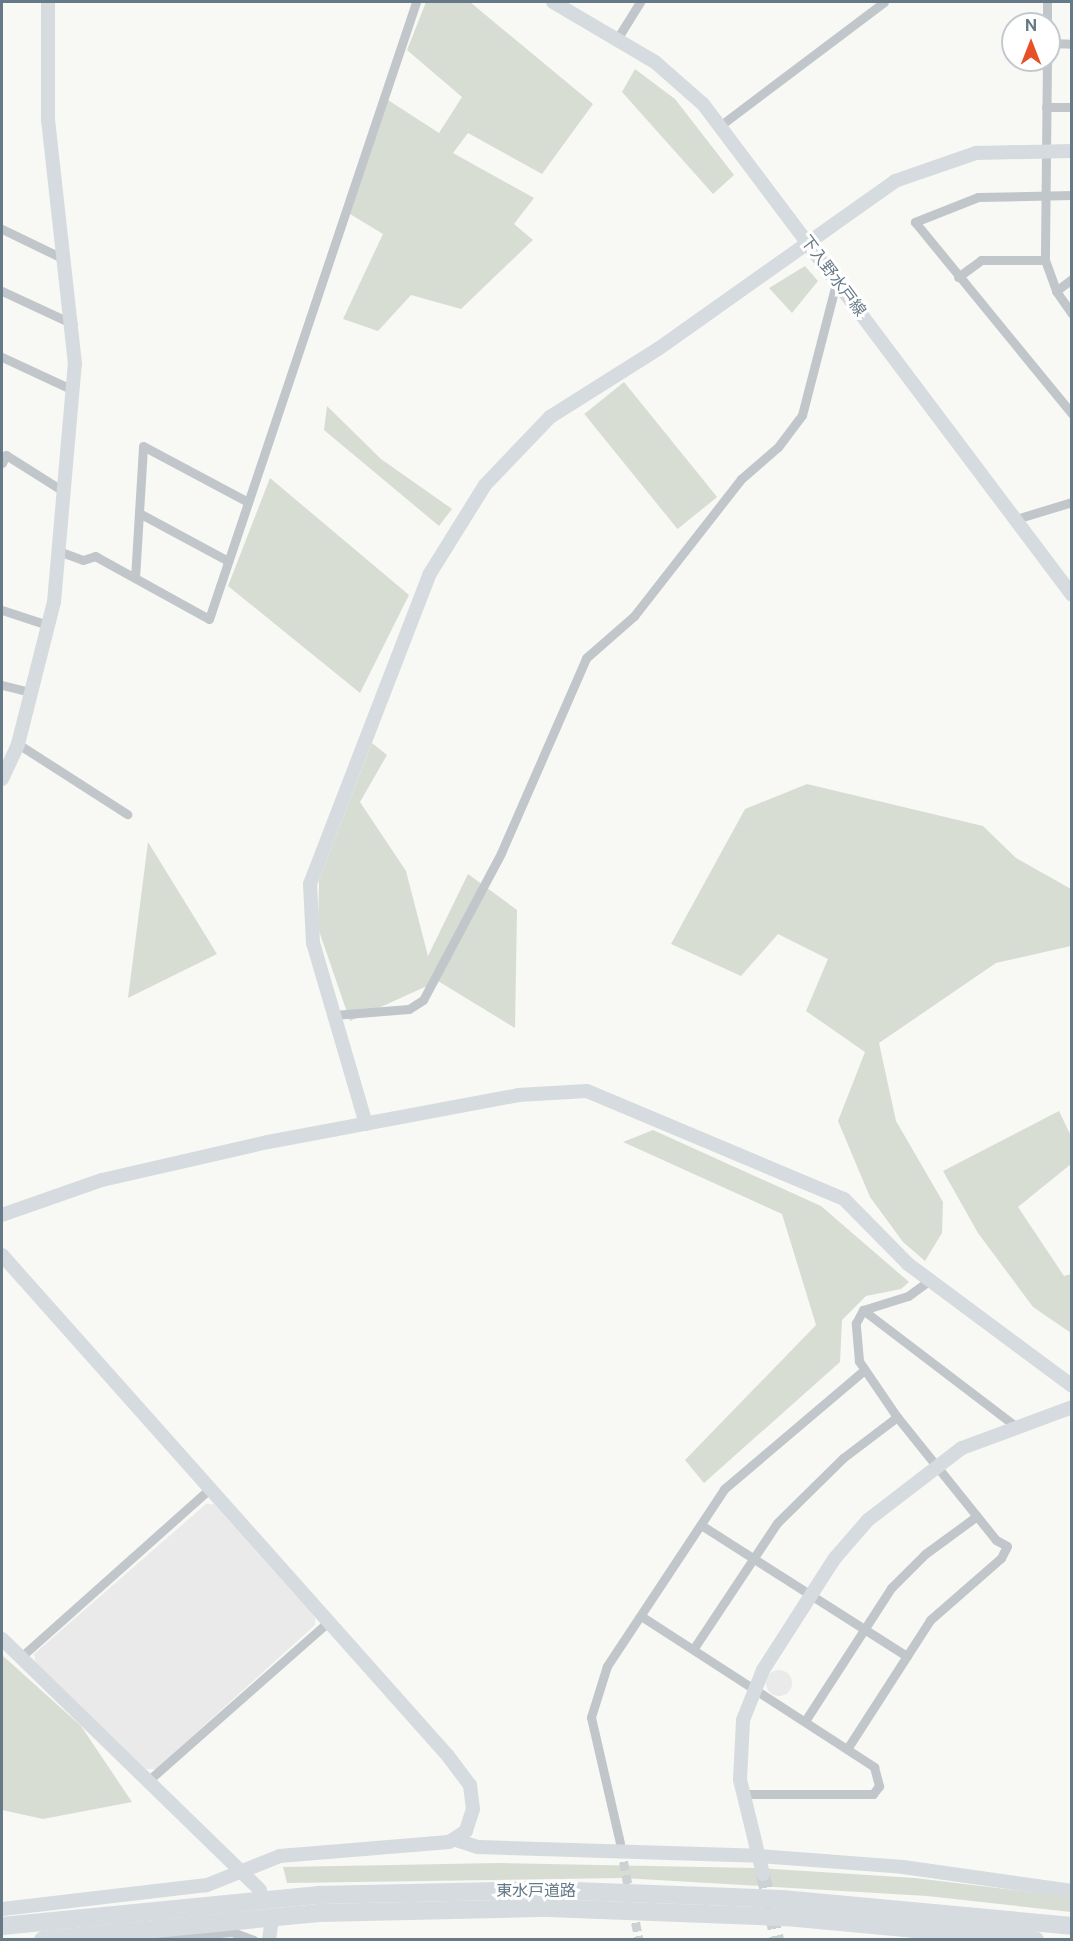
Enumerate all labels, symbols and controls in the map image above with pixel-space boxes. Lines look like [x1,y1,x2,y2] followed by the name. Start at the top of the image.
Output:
[1001,12,1061,72] north arrow
[1025,16,1037,35] text: N
[796,232,870,320] street label: 下入野水戸線
[496,1881,576,1901] street label: 東水戸道路

